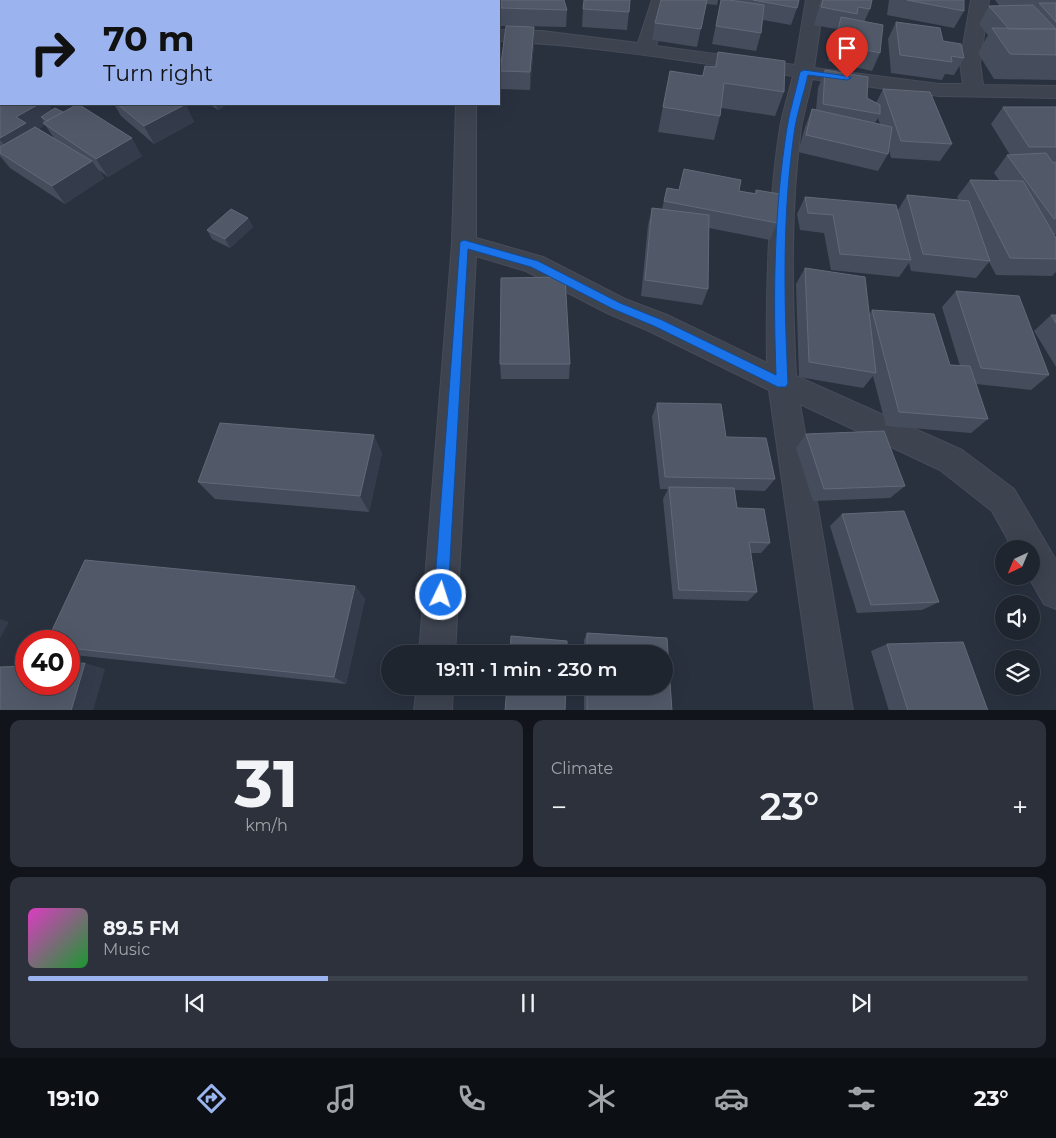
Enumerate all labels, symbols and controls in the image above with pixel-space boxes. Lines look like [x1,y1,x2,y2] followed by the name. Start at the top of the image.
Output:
[103,17,194,60] text: 70 m
[20,20,85,85] icon: right
[826,27,868,78] pin
[833,34,861,62] icon: arrive
[103,60,213,87] text: Turn right
[995,540,1040,585] north arrow
[995,540,1040,695] map controls
[414,568,466,620] position arrow
[995,595,1040,640] button: sound
[15,630,80,695] speed limit sign: 40
[995,650,1040,695] button: layers
[436,658,618,681] text: 19:11 · 1 min · 230 m
[235,744,298,823] text: 31
[551,759,613,778] text: Climate
[760,783,819,830] text: 23°
[551,790,567,824] text: −
[1012,790,1028,824] text: +
[245,816,288,835] text: km/h
[103,917,179,940] text: 89.5 FM
[103,940,150,959] text: Music
[181,989,209,1017] icon: previous
[514,989,542,1017] icon: pause
[847,989,875,1017] icon: next
[194,1081,229,1116] icon: directions
[324,1081,359,1116] icon: music
[454,1081,489,1116] icon: phone
[584,1081,619,1116] icon: climate
[714,1081,749,1116] icon: car
[844,1081,879,1116] icon: filters
[47,1085,99,1112] text: 19:10
[974,1085,1009,1112] text: 23°

